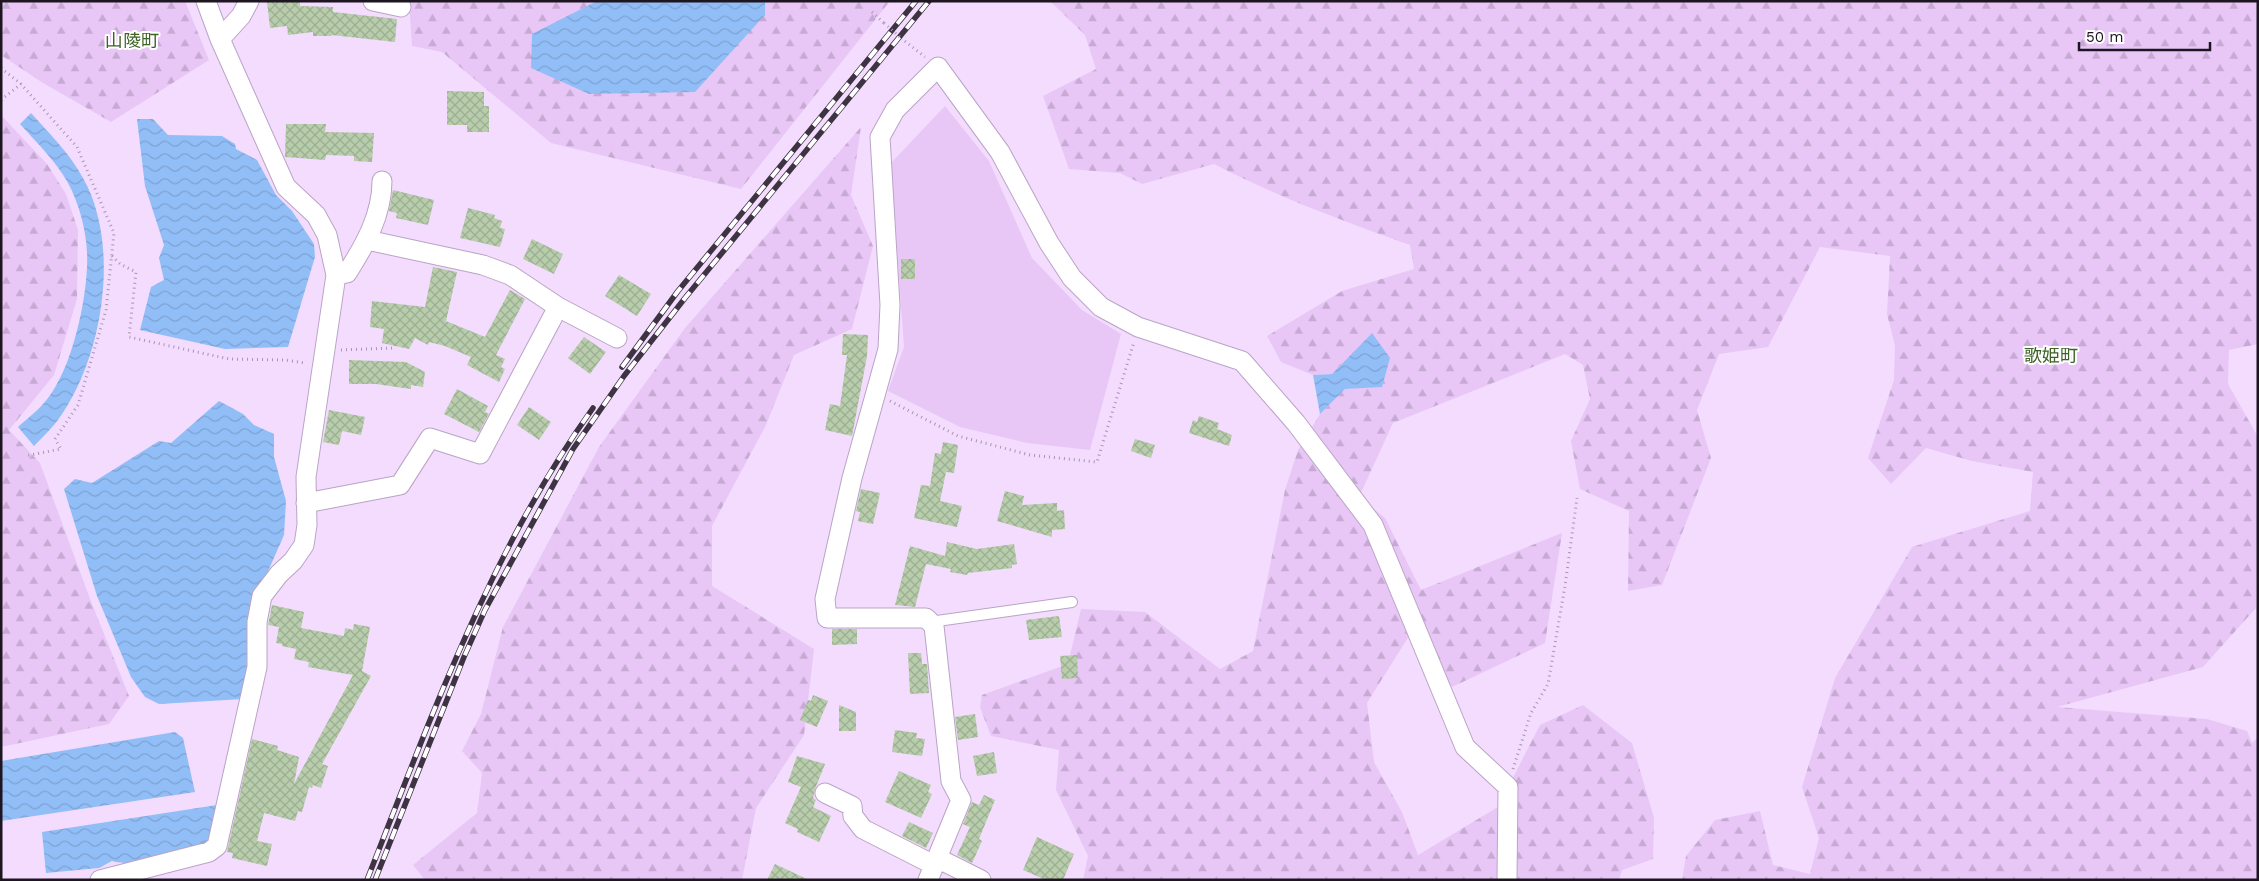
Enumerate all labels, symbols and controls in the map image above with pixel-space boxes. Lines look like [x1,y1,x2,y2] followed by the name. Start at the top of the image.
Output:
[2079,20,2210,52] scale bar
[2086,28,2123,46] text: 50 m
[105,30,159,51] district label: 山陵町
[2024,345,2078,366] district label: 歌姫町

